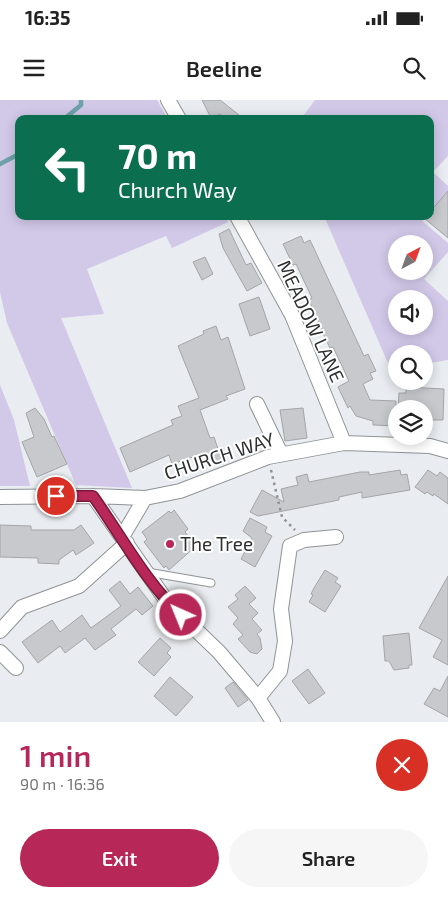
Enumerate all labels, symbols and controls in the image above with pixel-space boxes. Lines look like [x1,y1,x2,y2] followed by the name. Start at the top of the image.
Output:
[25,6,71,29] text: 16:35
[20,54,48,82] icon: menu
[400,54,428,82] icon: search
[186,55,262,81] text: Beeline
[118,134,197,176] text: 70 m
[35,135,100,200] icon: left
[118,176,237,202] text: Church Way
[388,235,432,280] north arrow
[388,235,433,445] map controls
[273,256,350,385] street label: MEADOW LANE
[388,290,433,335] button: sound
[388,345,433,390] button: search
[388,400,433,445] button: layers
[161,427,277,484] street label: CHURCH WAY
[35,475,77,517] pin
[42,482,70,510] icon: arrive
[180,532,253,555] place label: The Tree
[164,538,176,550] marker: The Tree
[154,588,206,640] position arrow
[20,737,91,773] text: 1 min
[376,739,428,791] button: close
[20,774,105,793] text: 90 m · 16:36
[20,829,219,887] button: Exit
[229,829,428,887] button: Share

